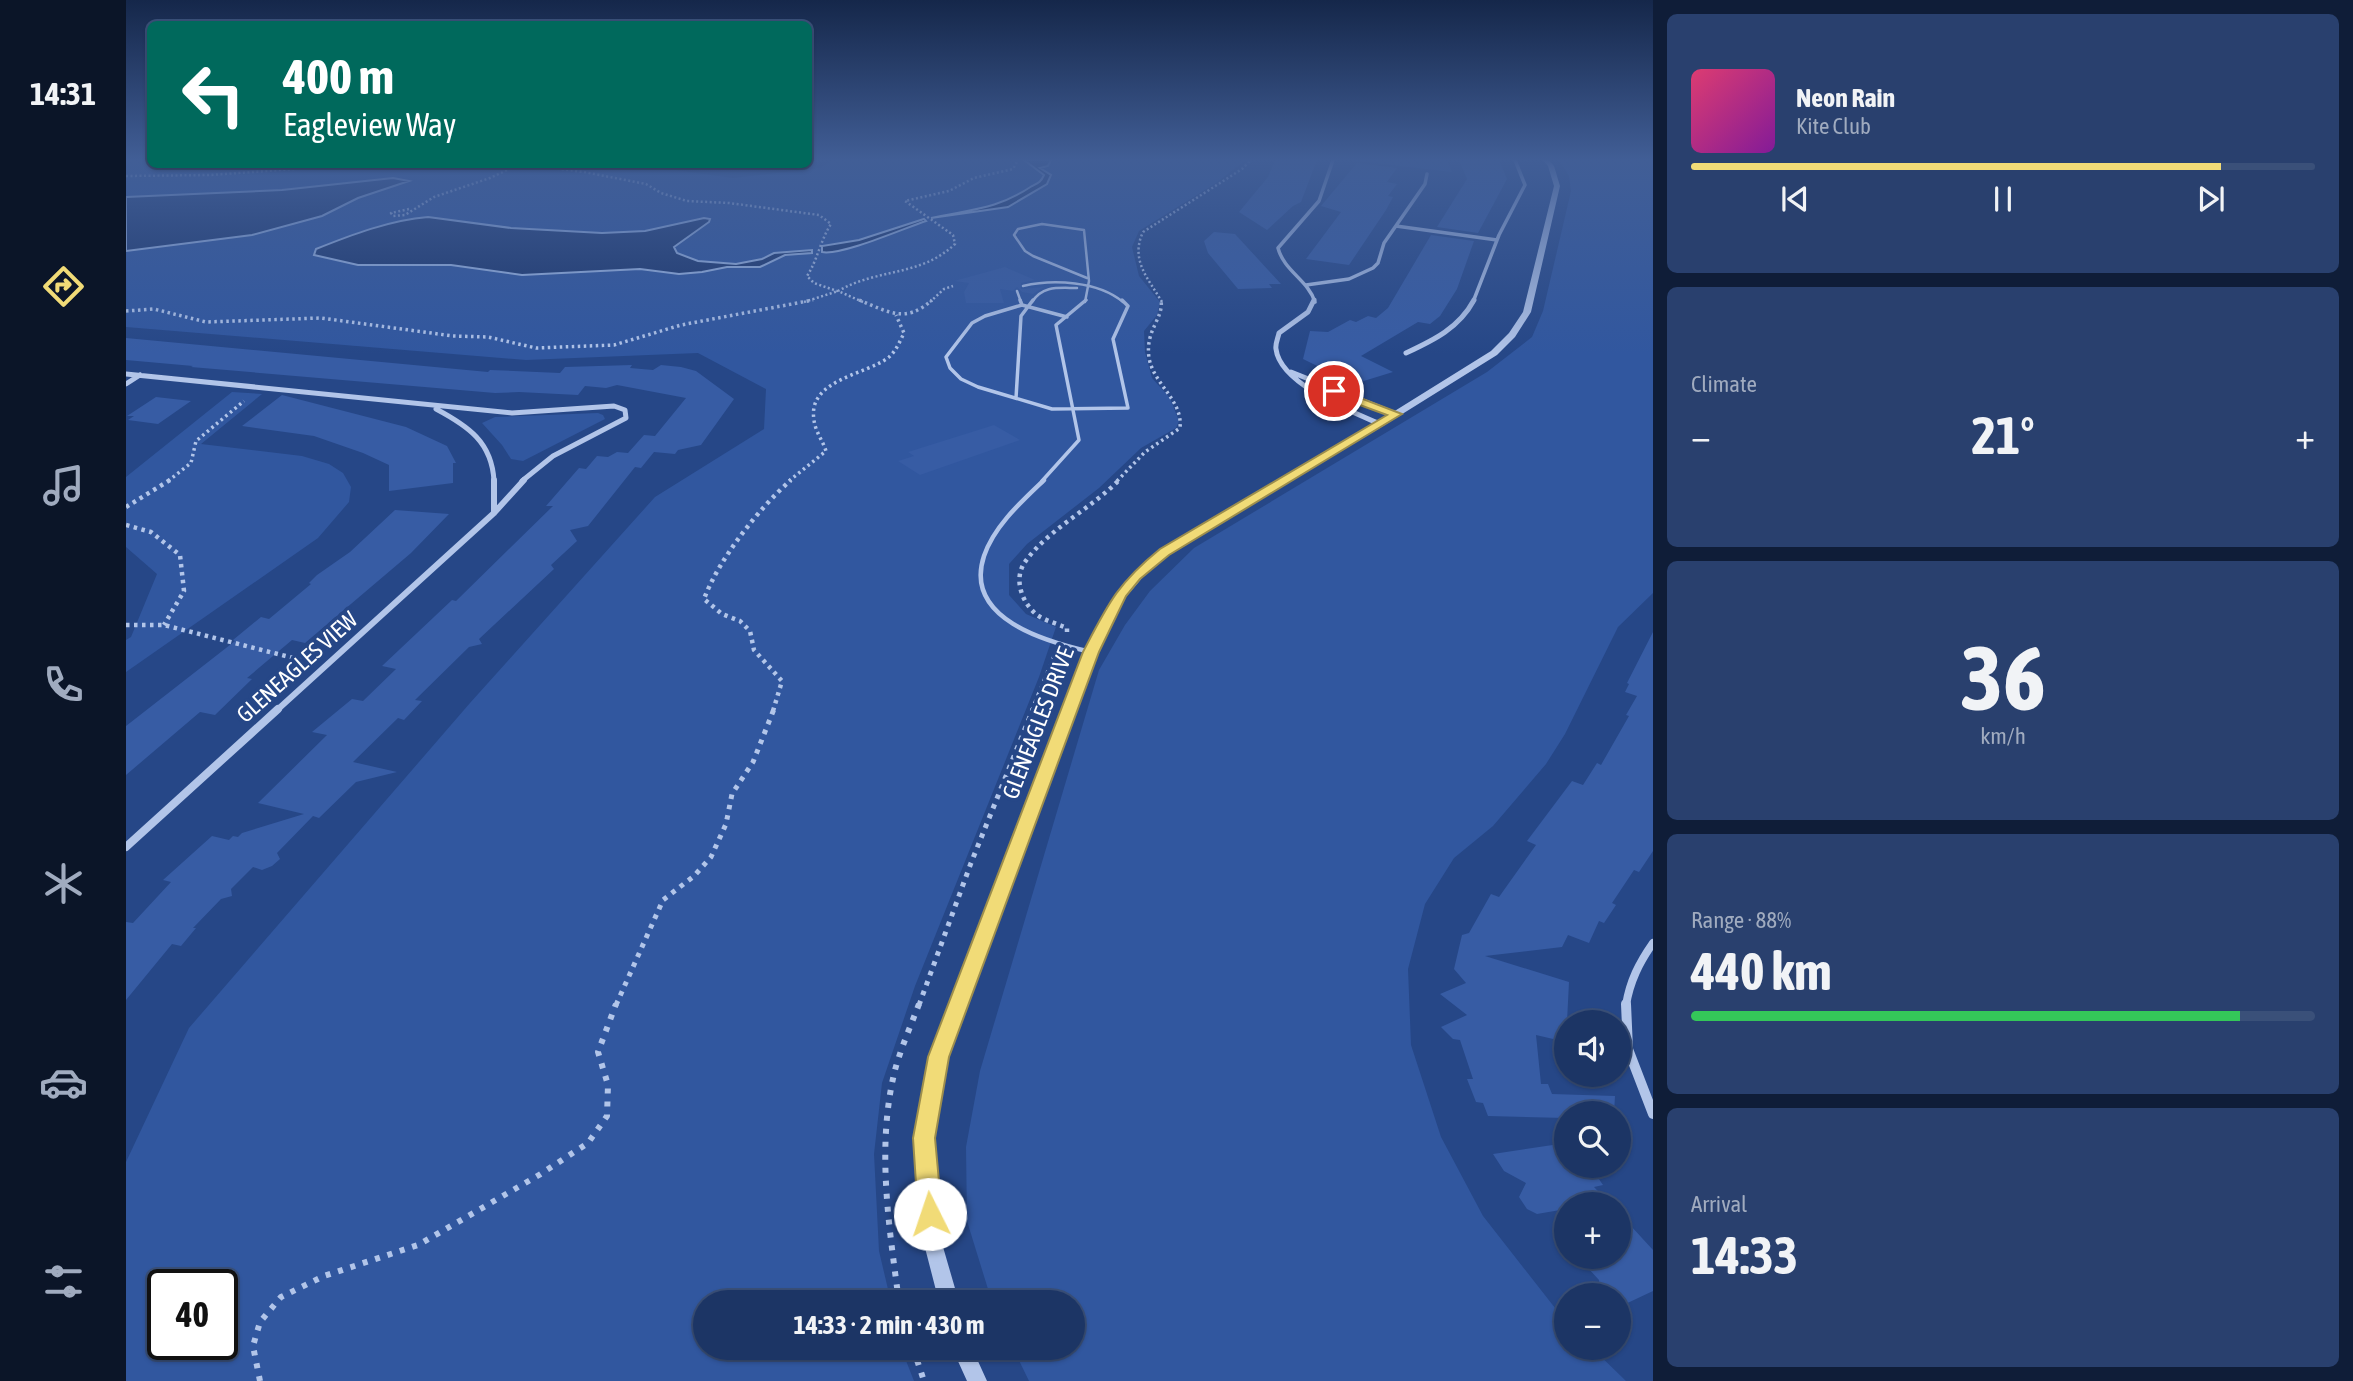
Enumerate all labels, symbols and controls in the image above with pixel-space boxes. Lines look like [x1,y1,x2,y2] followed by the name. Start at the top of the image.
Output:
[283,48,394,104] text: 400 m
[168,49,259,140] icon: left
[30,75,96,112] text: 14:31
[1796,83,1895,113] text: Neon Rain
[283,106,456,143] text: Eagleview Way
[1796,113,1871,139] text: Kite Club
[1776,180,1814,218] icon: previous
[1984,180,2022,218] icon: pause
[2192,180,2230,218] icon: next
[39,262,88,311] icon: directions
[1304,361,1364,421] pin
[1691,371,1757,397] text: Climate
[1315,372,1353,410] icon: arrive
[1971,405,2035,465] text: 21°
[1691,414,1711,457] text: −
[2295,414,2315,457] text: +
[39,461,88,510] icon: music
[232,606,363,728] street label: GLENEAGLES VIEW
[1960,625,2046,729] text: 36
[997,643,1079,803] street label: GLENEAGLES DRIVE
[39,660,88,709] icon: phone
[1980,723,2026,749] text: km/h
[39,859,88,908] icon: climate
[1691,907,1791,933] text: Range · 88%
[1691,941,1832,1001] text: 440 km
[1554,1010,1631,1360] map controls
[1554,1010,1631,1087] button: sound
[39,1058,88,1107] icon: car
[1554,1101,1631,1178] button: search
[893,1177,967,1251] position arrow
[1691,1191,1747,1217] text: Arrival
[1554,1192,1631,1269] button: +
[1691,1225,1798,1285] text: 14:33
[39,1257,88,1306] icon: filters
[147,1269,238,1360] speed limit sign: 40
[1554,1283,1631,1360] button: −
[794,1310,984,1340] text: 14:33 · 2 min · 430 m

